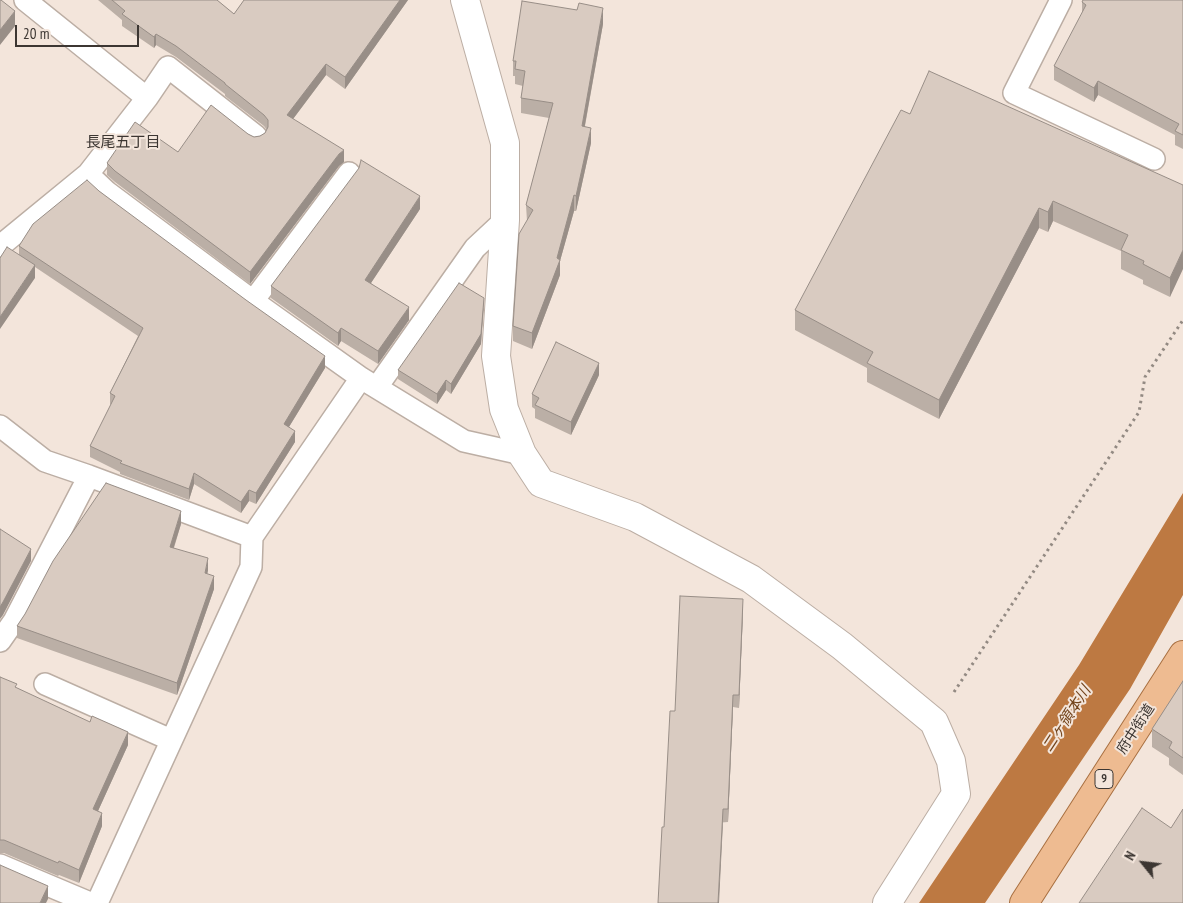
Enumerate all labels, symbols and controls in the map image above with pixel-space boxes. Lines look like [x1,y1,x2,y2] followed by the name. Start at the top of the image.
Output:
[18,15,141,47] scale bar
[23,24,49,43] text: 20 m
[86,134,160,152] district label: 長尾五丁目
[1039,683,1095,755] water label: 二ヶ領本川
[1114,701,1158,757] street label: 府中街道
[1095,770,1113,789] road number: 9
[1118,838,1168,888] north arrow
[1120,848,1140,863] text: N

